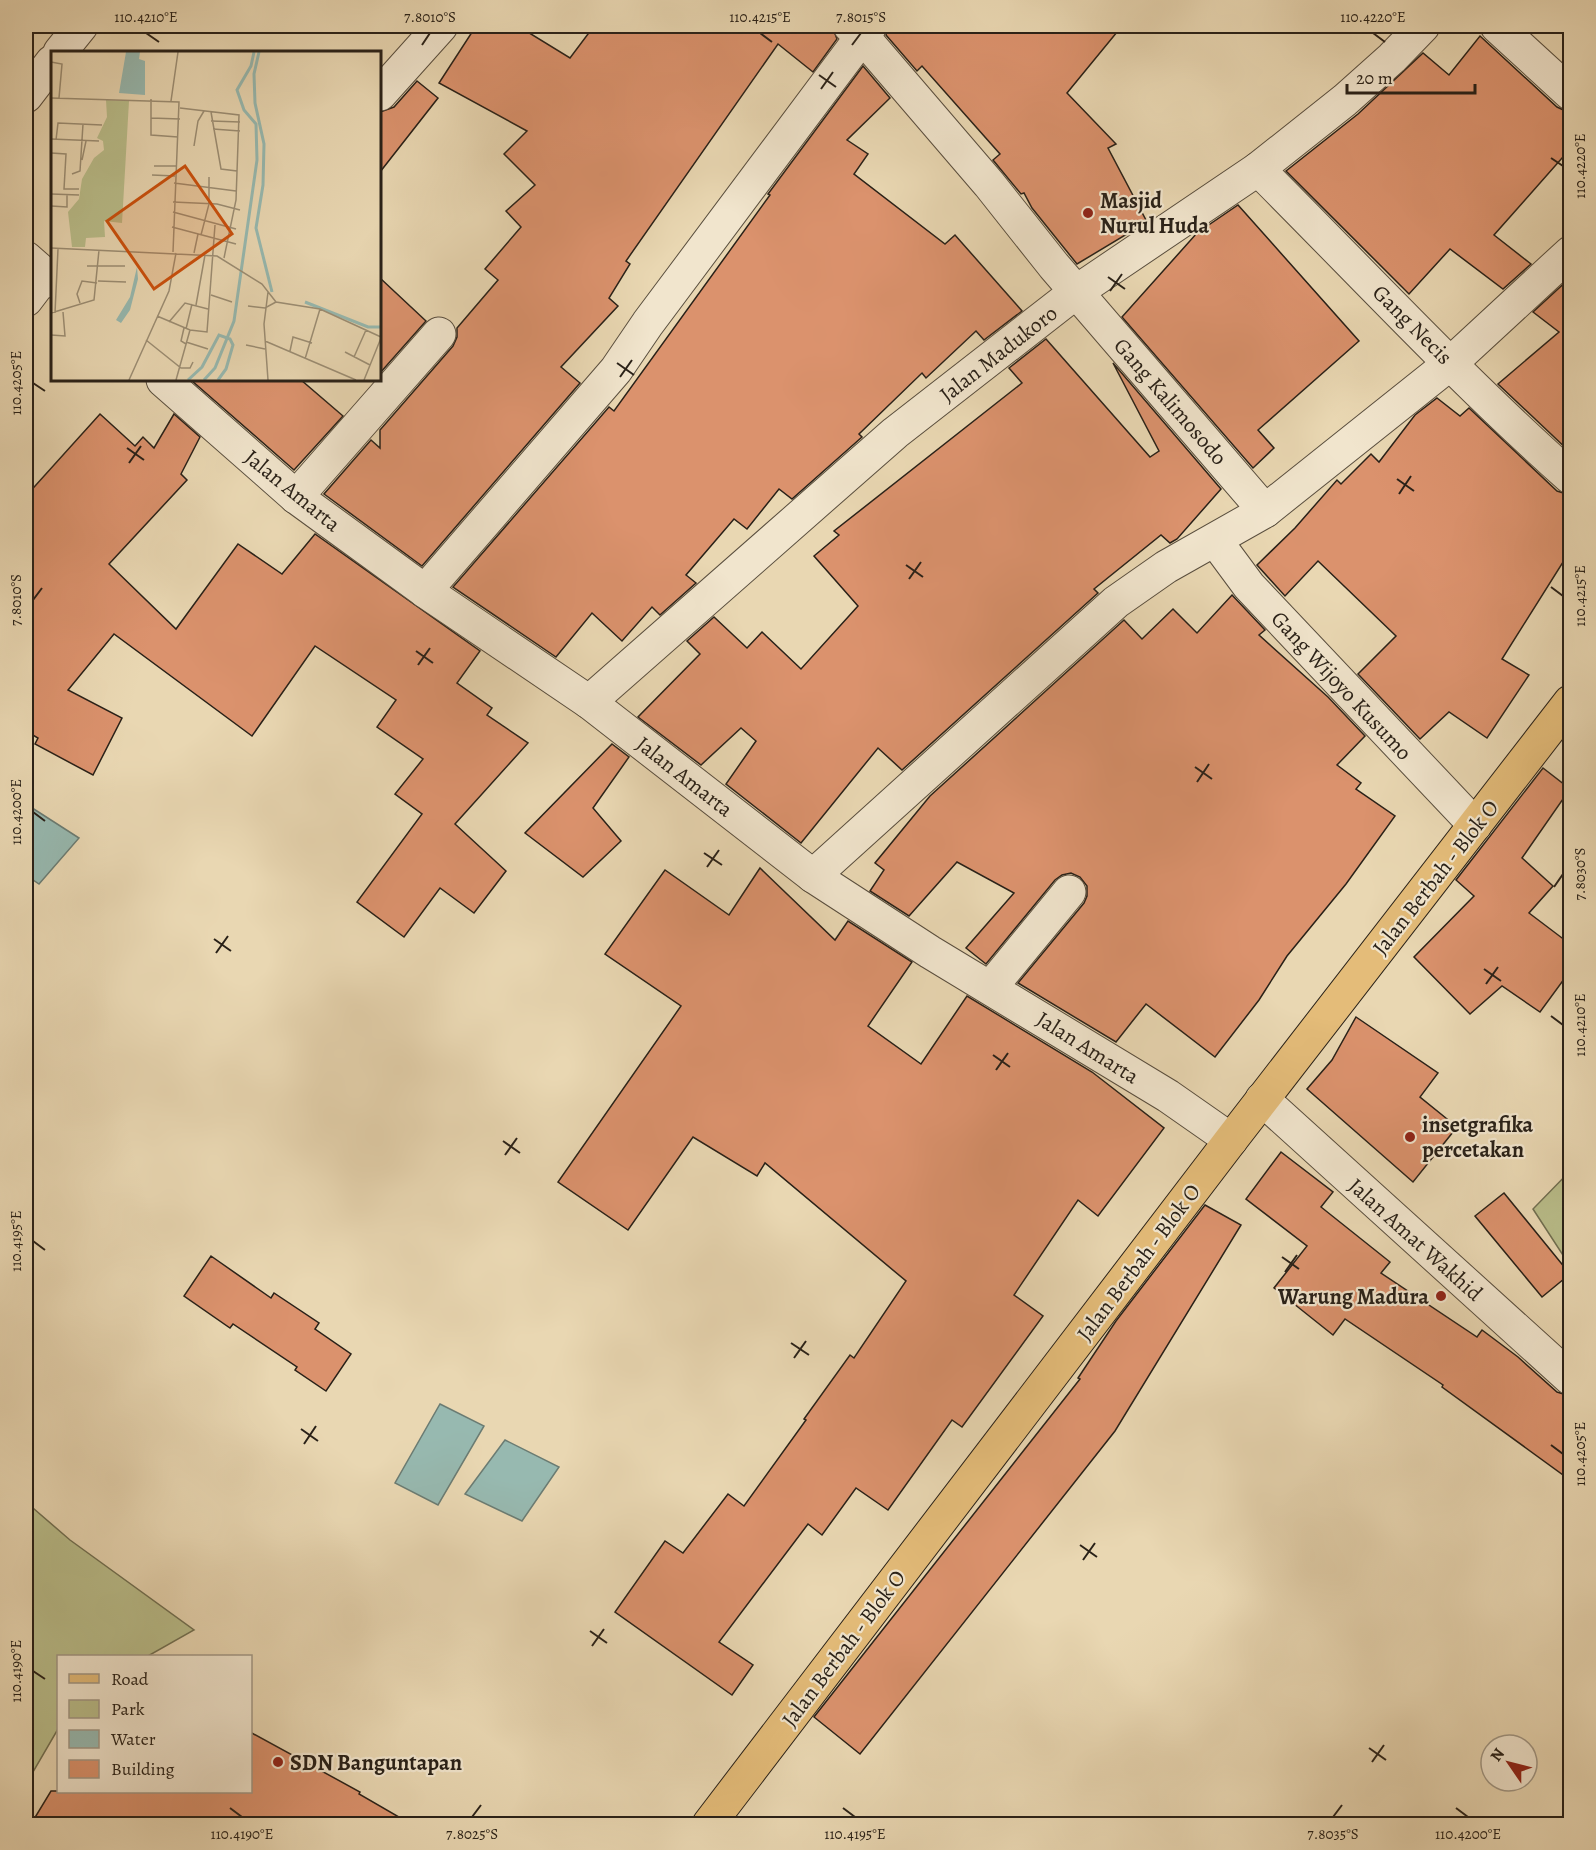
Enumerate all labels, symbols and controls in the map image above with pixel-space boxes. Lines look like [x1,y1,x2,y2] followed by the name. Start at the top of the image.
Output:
[114,7,178,27] text: 110.4210°E
[404,7,456,27] text: 7.8010°S
[729,7,791,27] text: 110.4215°E
[836,7,886,27] text: 7.8015°S
[1340,7,1406,27] text: 110.4220°E
[51,51,381,381] inset map
[1347,57,1474,95] scale bar
[1356,66,1393,90] text: 20 m
[1570,133,1590,199] text: 110.4220°E
[1100,186,1210,241] place label: Masjid Nurul Huda
[1081,206,1095,220] marker: Masjid Nurul Huda
[1366,278,1459,371] street label: Gang Necis
[934,298,1064,409] street label: Jalan Madukoro
[1107,332,1234,472] street label: Gang Kalimosodo
[6,351,26,415] text: 110.4205°E
[238,443,347,539] street label: Jalan Amarta
[1570,565,1590,627] text: 110.4215°E
[6,574,26,626] text: 7.8010°S
[1264,604,1418,767] street label: Gang Wijoyo Kusumo
[630,729,740,825] street label: Jalan Amarta
[6,779,26,845] text: 110.4200°E
[1366,794,1506,961] street label: Jalan Berbah - Blok O
[1570,848,1590,900] text: 7.8030°S
[1570,993,1590,1057] text: 110.4210°E
[1030,1004,1145,1092] street label: Jalan Amarta
[1422,1110,1534,1165] place label: insetgrafika percetakan
[1403,1130,1417,1144] marker: insetgrafika percetakan
[1342,1171,1489,1308] street label: Jalan Amat Wakhid
[1070,1178,1208,1347] street label: Jalan Berbah - Blok O
[6,1210,26,1272] text: 110.4195°E
[1277,1282,1429,1312] place label: Warung Madura
[1434,1289,1448,1303] marker: Warung Madura
[1570,1422,1590,1486] text: 110.4205°E
[775,1564,913,1733] street label: Jalan Berbah - Blok O
[6,1640,26,1702] text: 110.4190°E
[57,1655,252,1793] legend
[111,1667,149,1691] text: Road
[111,1697,145,1721] text: Park
[110,1727,156,1751] text: Water
[1479,1733,1539,1793] north arrow
[1485,1744,1510,1766] text: N
[290,1748,462,1778] place label: SDN Banguntapan
[271,1755,285,1769] marker: SDN Banguntapan
[111,1757,175,1781] text: Building
[211,1824,273,1844] text: 110.4190°E
[446,1824,498,1844] text: 7.8025°S
[824,1824,886,1844] text: 110.4195°E
[1307,1824,1359,1844] text: 7.8035°S
[1435,1824,1501,1844] text: 110.4200°E

